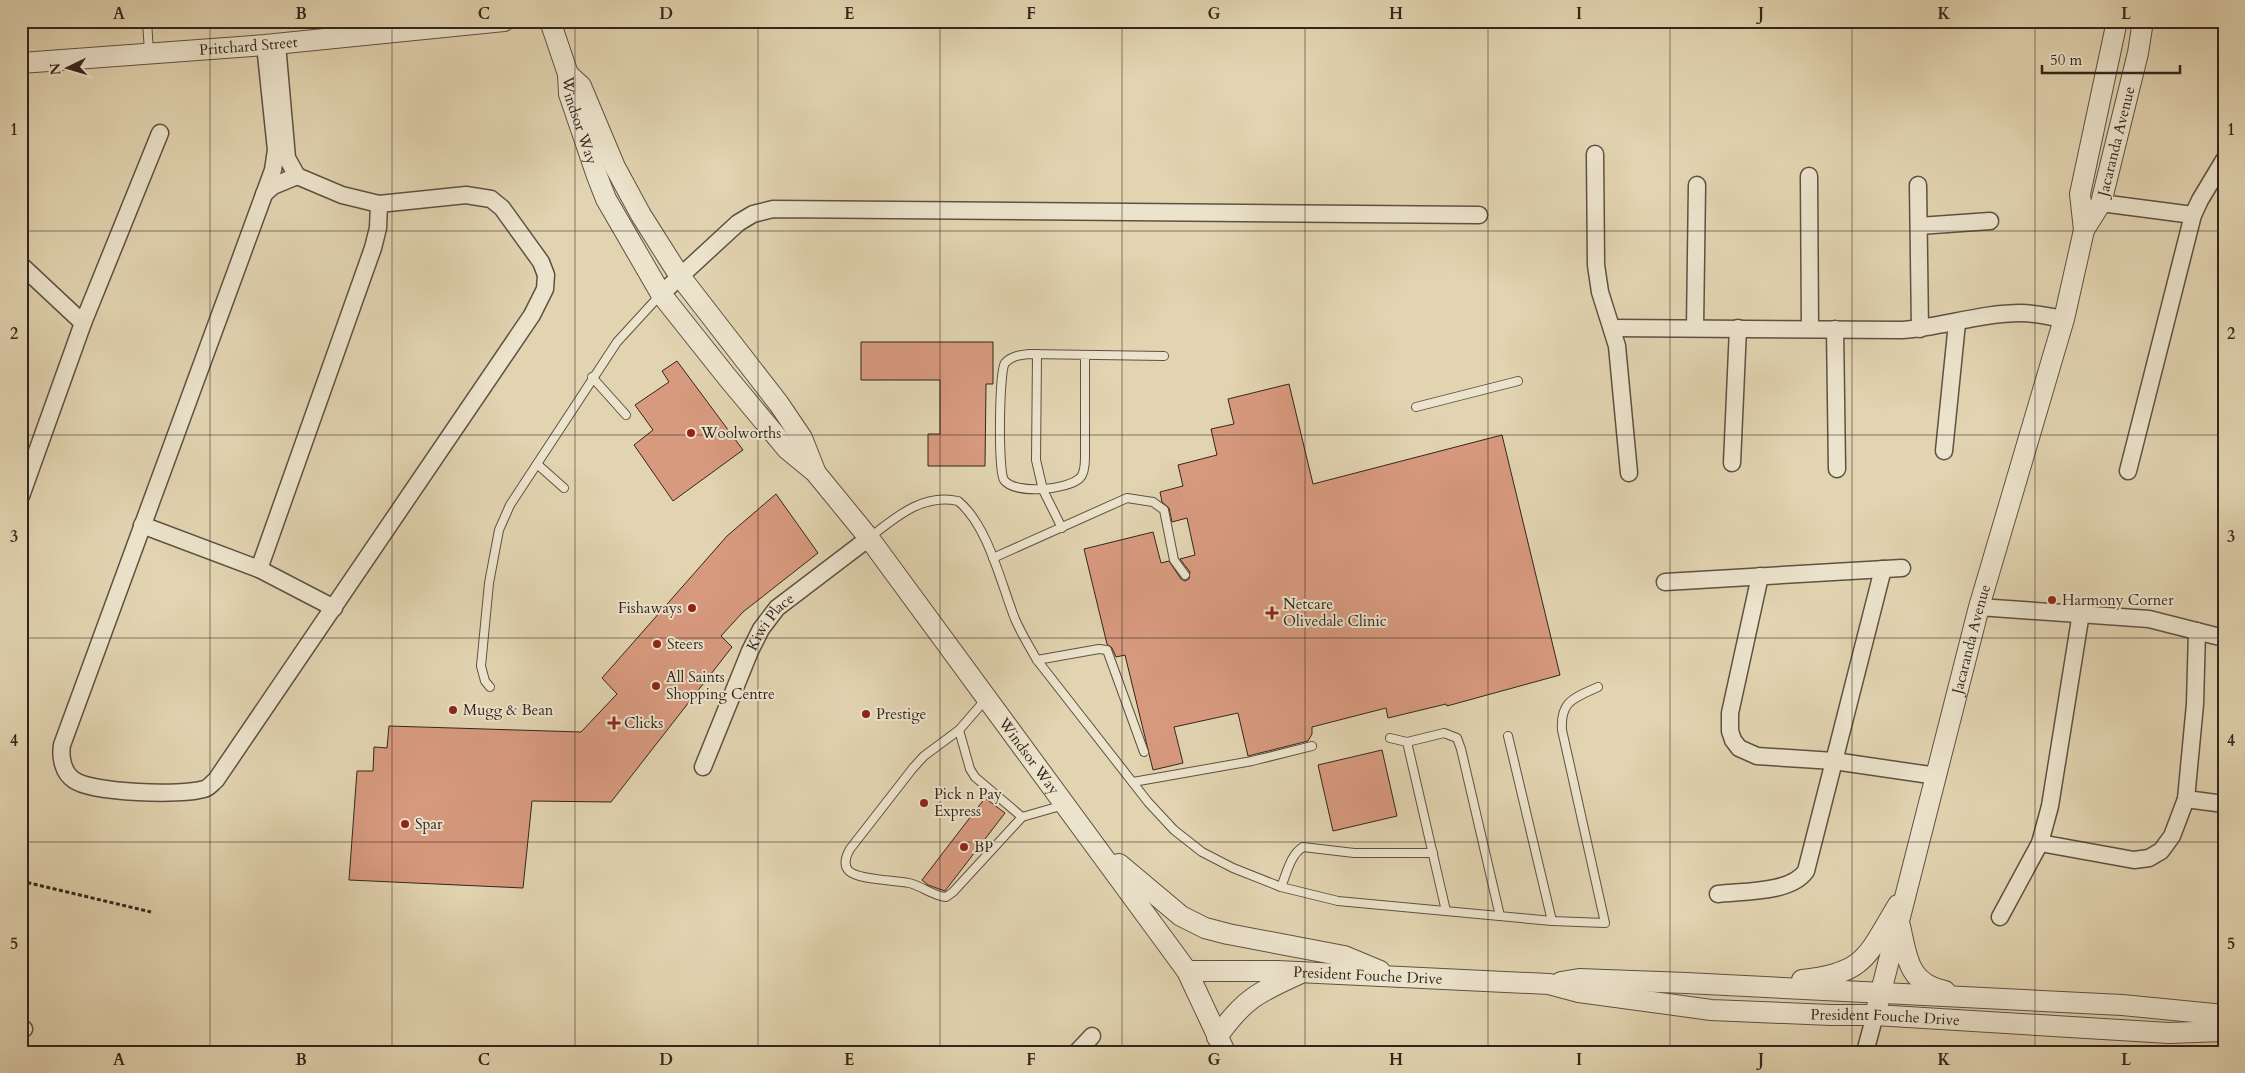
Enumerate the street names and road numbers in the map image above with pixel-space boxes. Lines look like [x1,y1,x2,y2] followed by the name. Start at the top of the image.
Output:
[199,32,299,60] street label: Pritchard Street
[558,75,602,167] street label: Windsor Way
[2093,84,2139,200] street label: Jacaranda Avenue
[1947,582,1995,698] street label: Jacaranda Avenue
[742,588,798,654] street label: Kiwi Place
[994,713,1064,799] street label: Windsor Way
[1293,962,1443,989] street label: President Fouche Drive
[1810,1004,1961,1030] street label: President Fouche Drive

